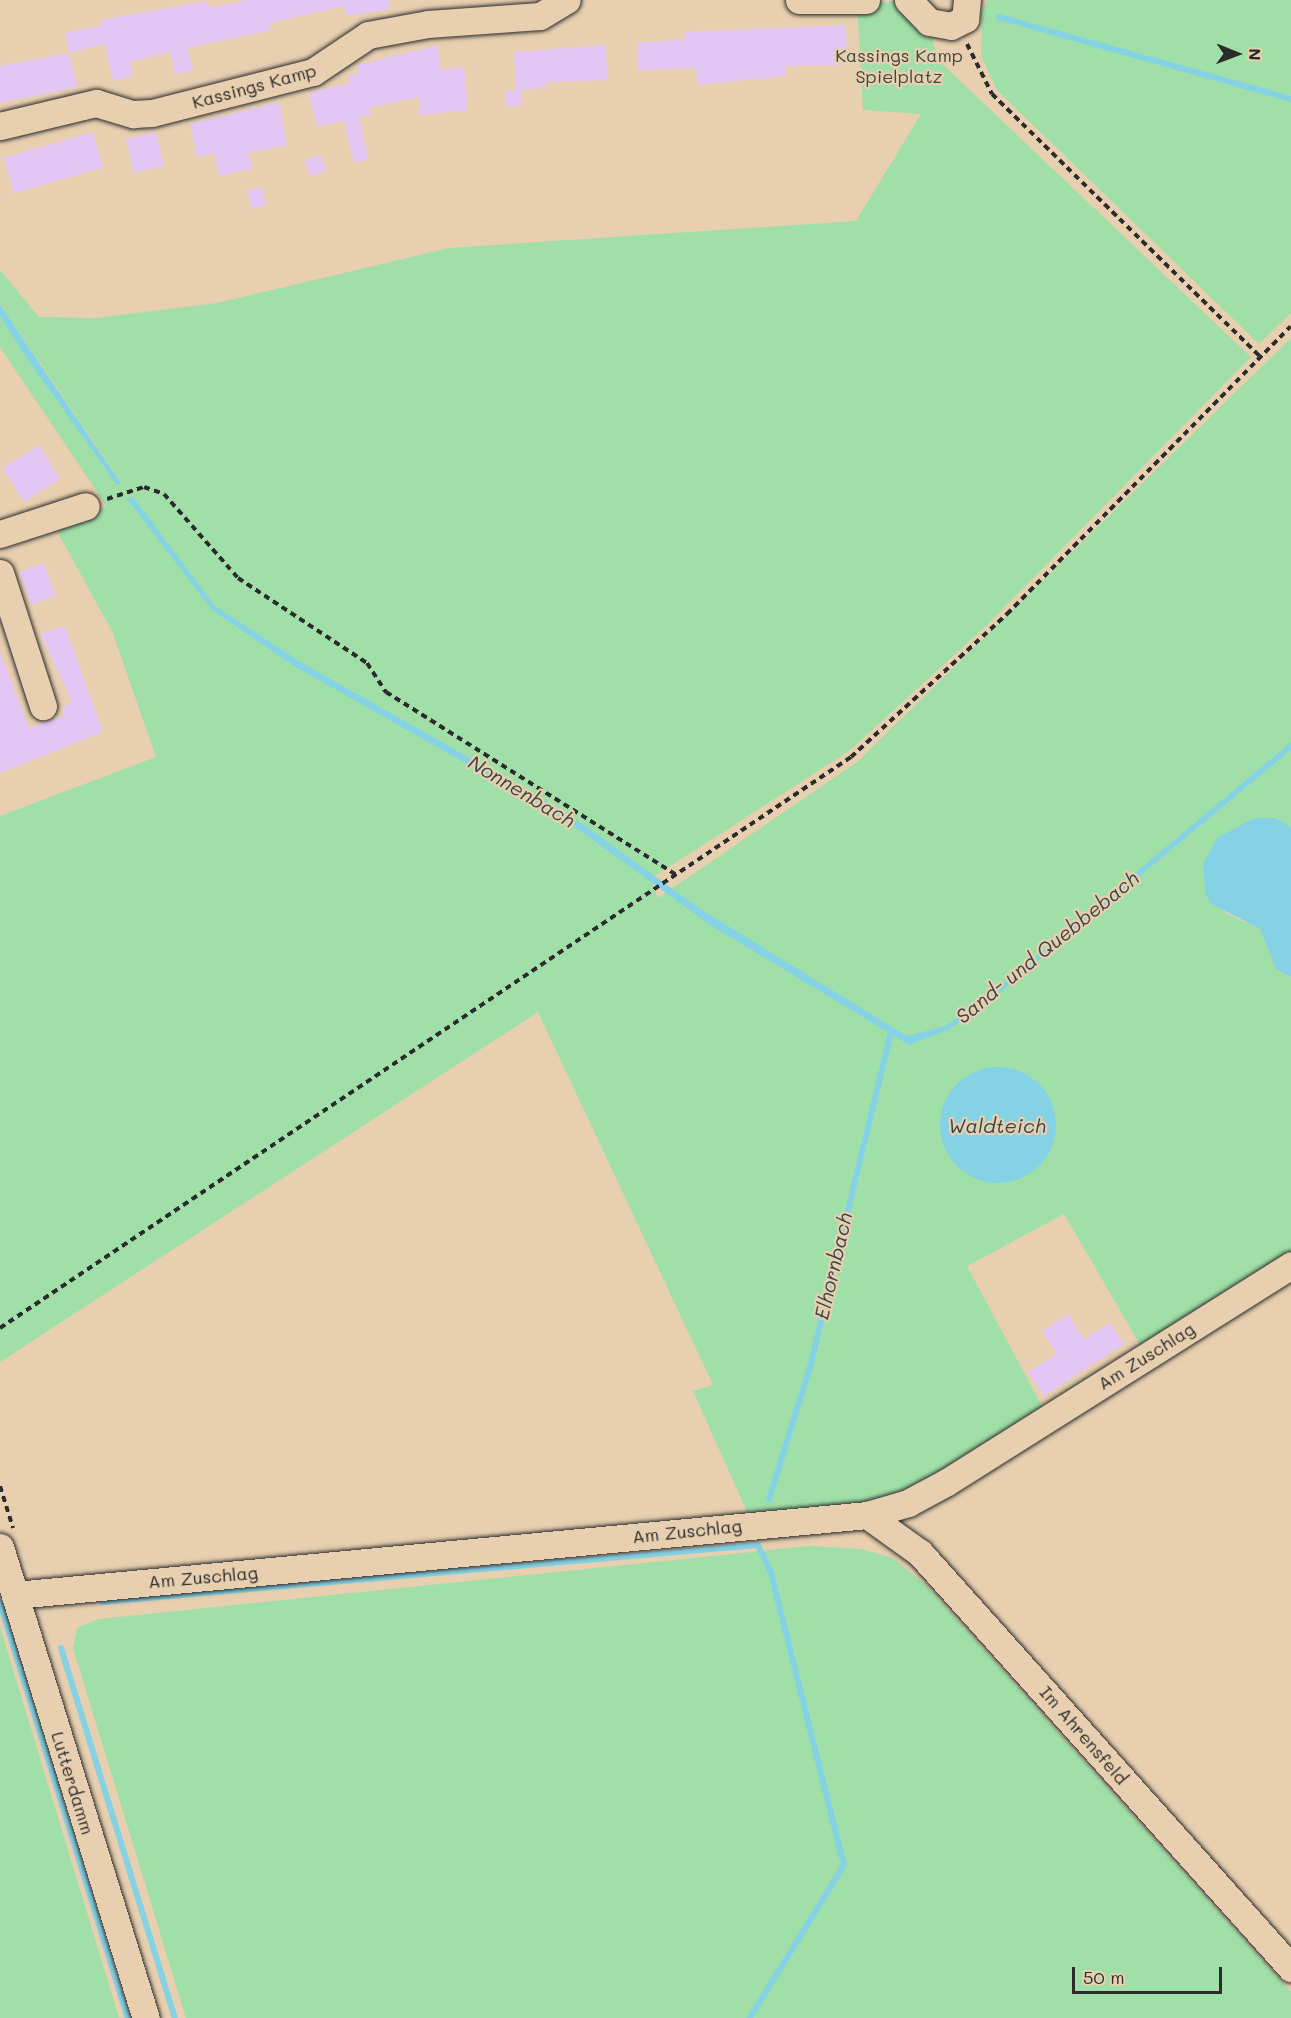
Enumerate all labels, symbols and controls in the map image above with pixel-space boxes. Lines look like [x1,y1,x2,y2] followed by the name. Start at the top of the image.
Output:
[1207,24,1267,84] north arrow
[835,45,963,88] park label: Kassings Kamp Spielplatz
[1245,48,1266,61] text: N
[190,59,318,113] street label: Kassings Kamp
[464,750,580,832] water label: Nonnenbach
[951,866,1143,1028] water label: Sand- und Quebbebach
[948,1113,1046,1137] water label: Waldteich
[809,1210,857,1322] water label: Elhornbach
[1094,1318,1198,1394] street label: Am Zuschlag
[631,1515,743,1547] street label: Am Zuschlag
[147,1561,259,1593] street label: Am Zuschlag
[1035,1681,1133,1789] street label: Im Ahrensfeld
[47,1729,99,1837] street label: Lutterdamm
[1075,1955,1225,1993] scale bar
[1083,1965,1125,1989] text: 50 m

